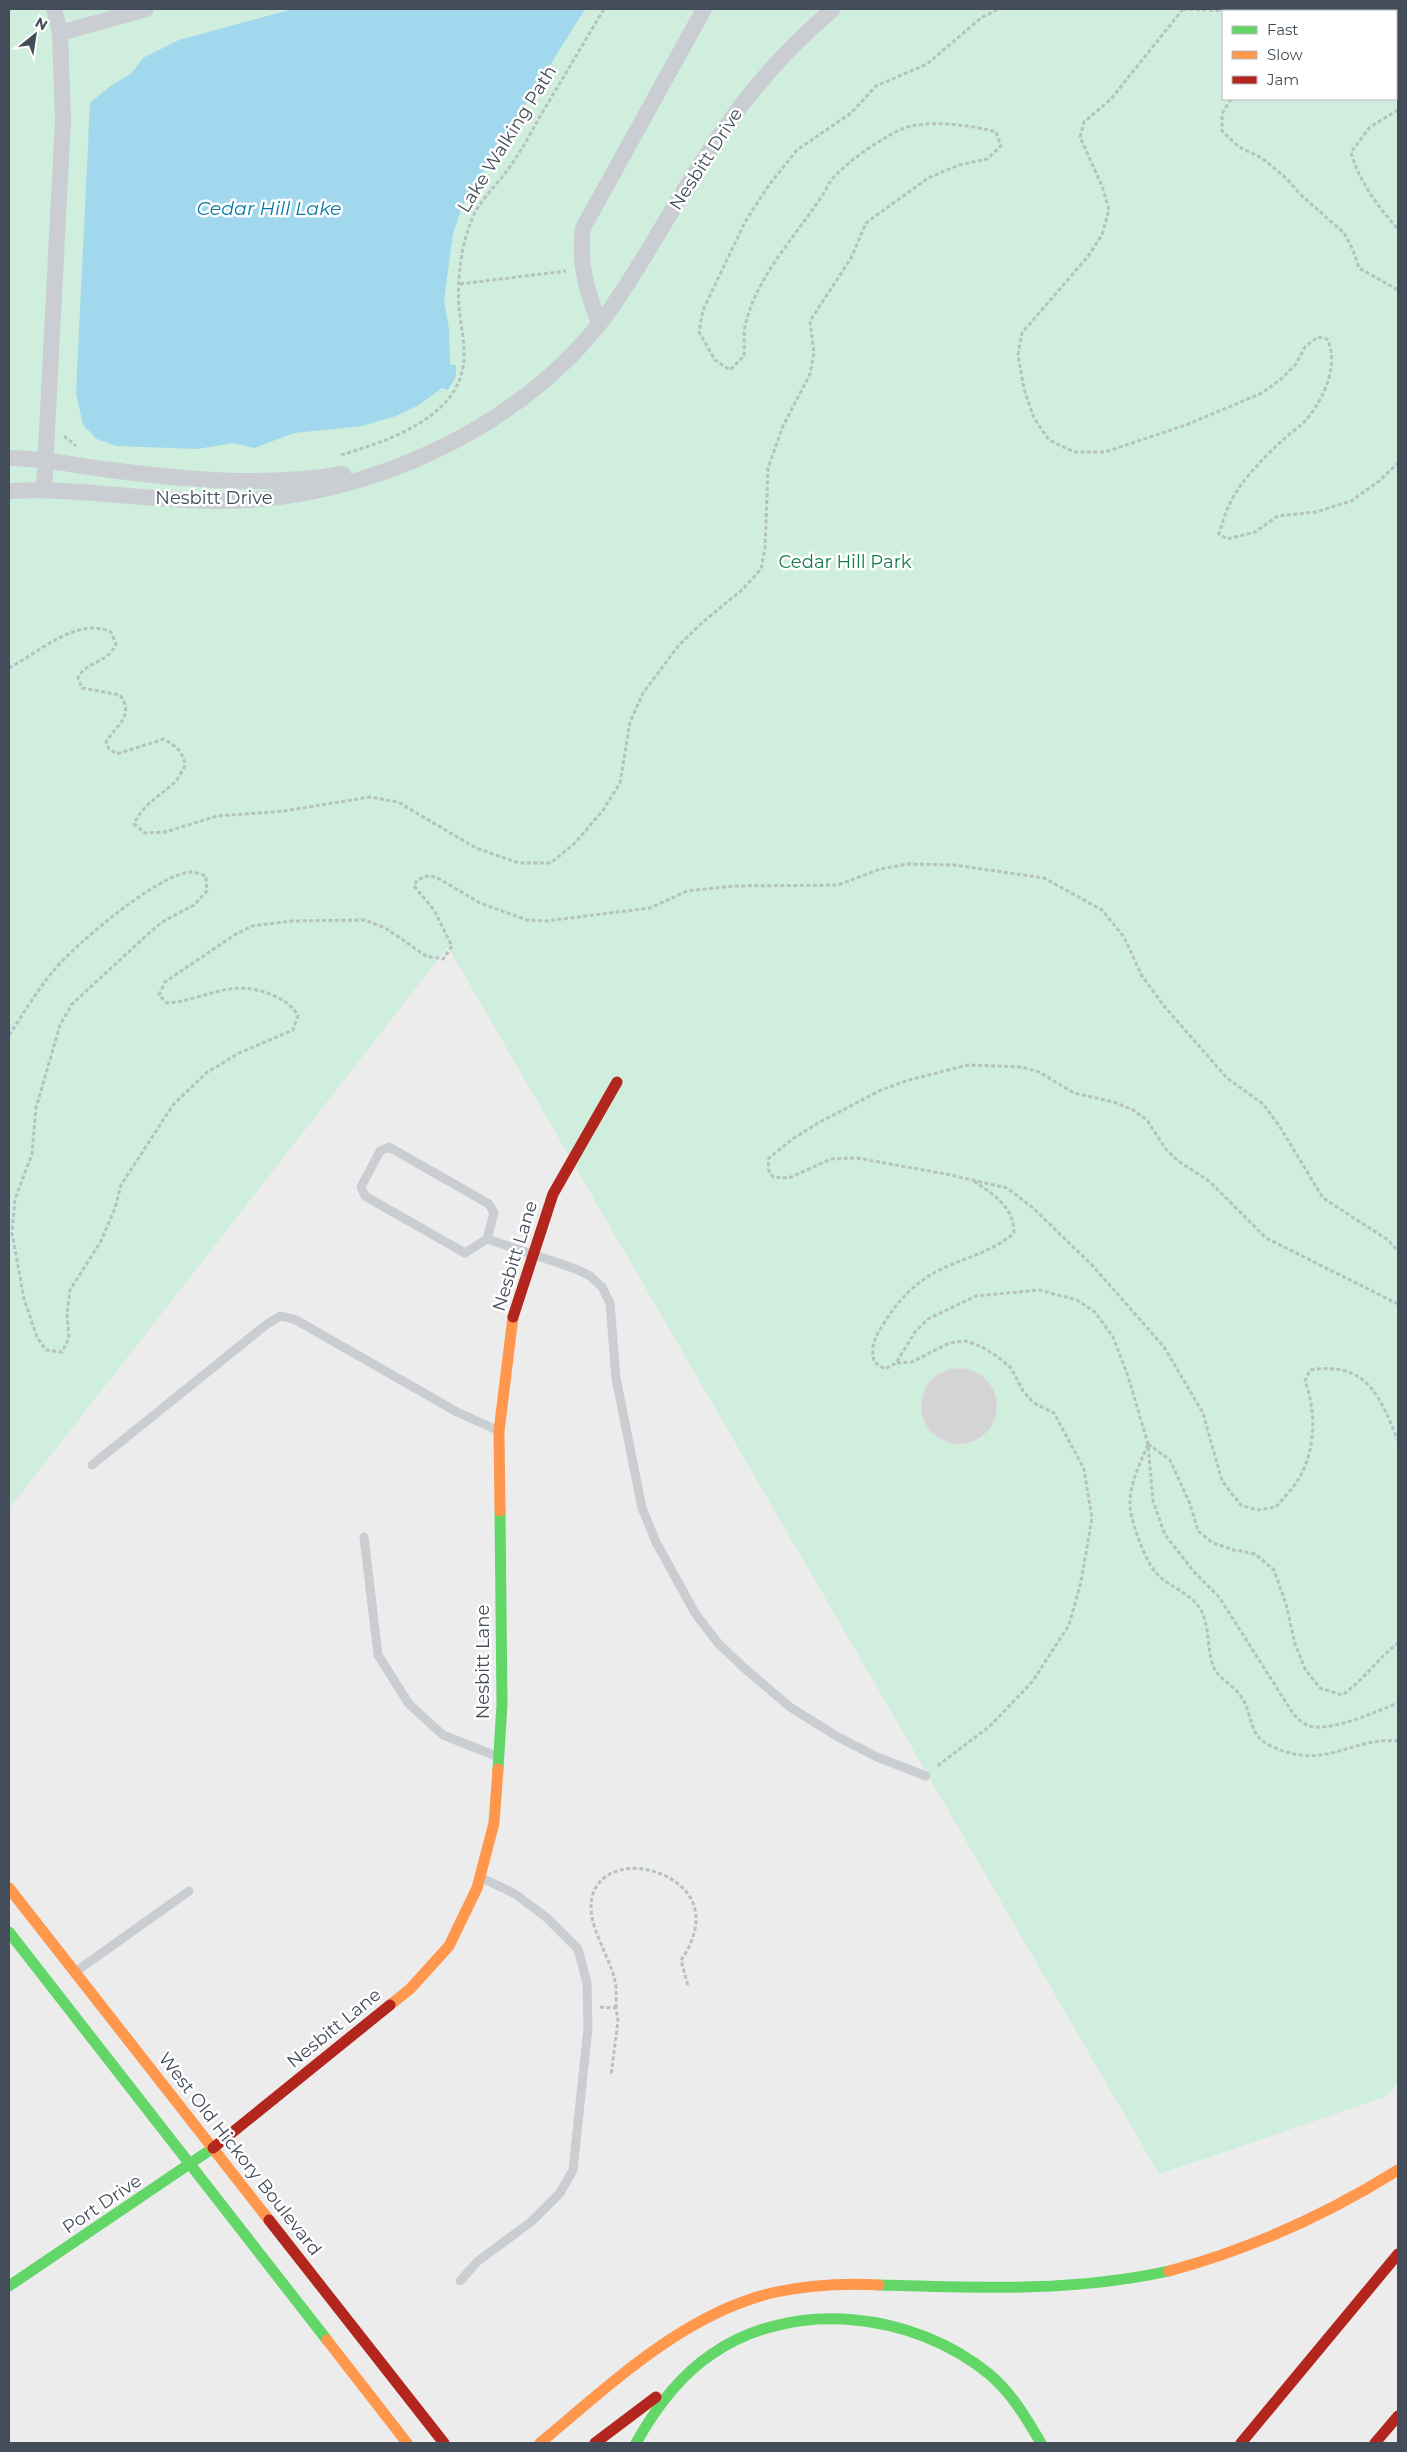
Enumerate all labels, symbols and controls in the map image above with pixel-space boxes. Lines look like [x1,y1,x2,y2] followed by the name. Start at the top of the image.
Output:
[10,10,60,60] north arrow
[1222,10,1397,100] legend
[32,13,51,34] text: N
[1267,20,1298,39] text: Fast
[1267,45,1303,64] text: Slow
[453,61,561,217] street label: Lake Walking Path
[1266,70,1299,89] text: Jam
[665,104,747,214] street label: Nesbitt Drive
[196,197,342,220] water label: Cedar Hill Lake
[155,487,273,509] street label: Nesbitt Drive
[779,551,912,573] park label: Cedar Hill Park
[488,1198,542,1314] street label: Nesbitt Lane
[472,1605,494,1719] street label: Nesbitt Lane
[283,1983,386,2073] street label: Nesbitt Lane
[154,2048,326,2260] street label: West Old Hickory Boulevard
[58,2169,146,2238] street label: Port Drive

